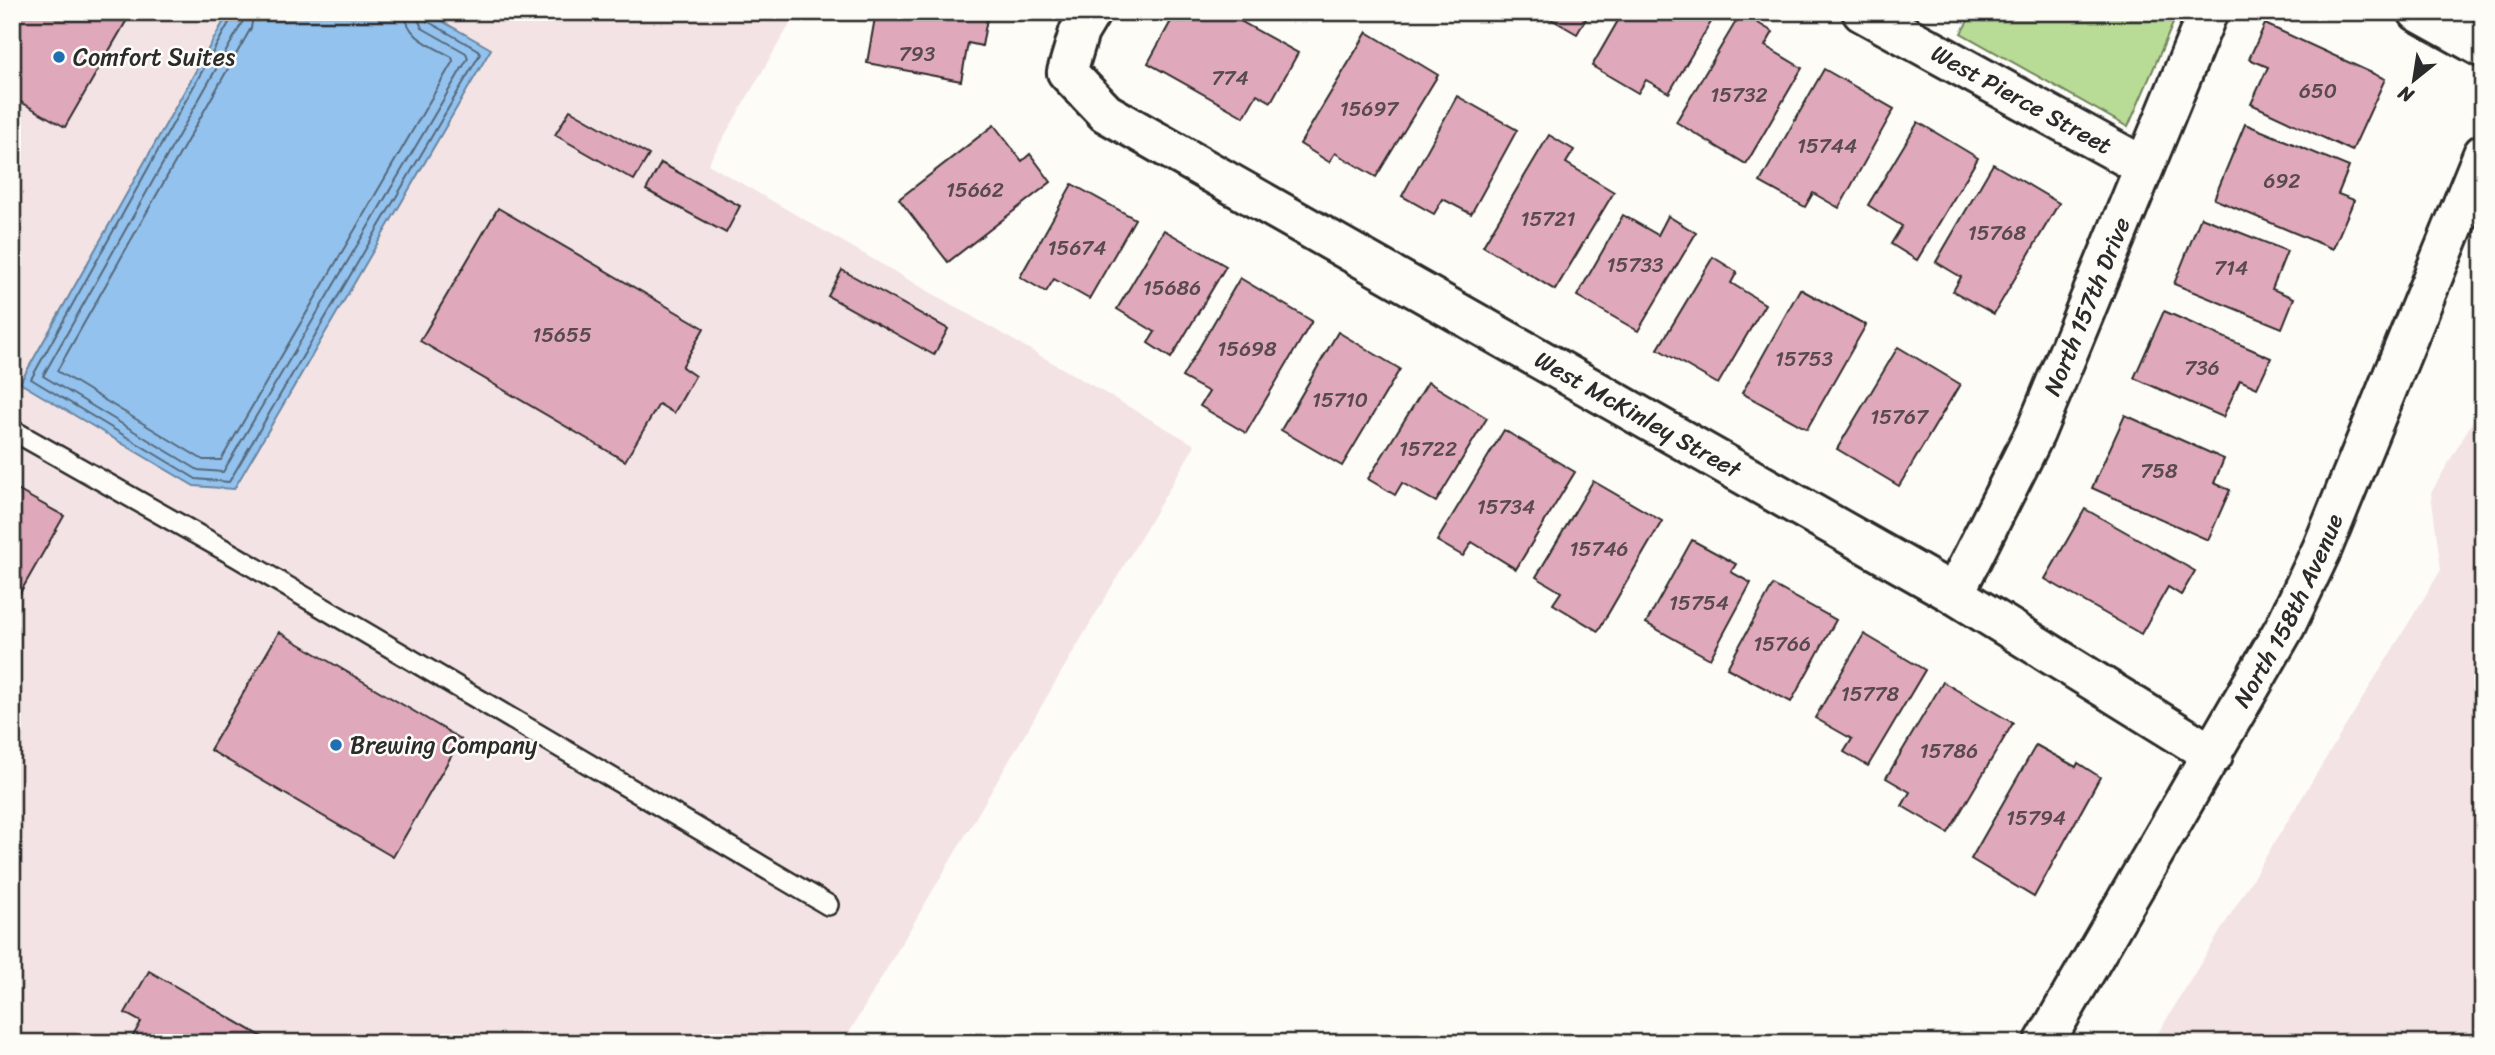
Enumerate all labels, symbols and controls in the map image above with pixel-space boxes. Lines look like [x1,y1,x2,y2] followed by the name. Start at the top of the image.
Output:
[1923,33,2120,166] street label: West Pierce Street
[899,35,936,73] house number: 793
[73,36,235,78] place label: Comfort Suites
[2380,46,2450,116] north arrow
[51,49,67,65] marker: Comfort Suites
[1211,59,1249,97] house number: 774
[2299,72,2337,110] house number: 650
[1710,76,1768,114] house number: 15732
[2391,76,2421,112] text: N
[1340,90,1400,128] house number: 15697
[1797,127,1857,165] house number: 15744
[2264,162,2300,200] house number: 692
[946,171,1004,209] house number: 15662
[1521,200,1575,238] house number: 15721
[2031,210,2143,403] street label: North 157th Drive
[1968,214,2027,252] house number: 15768
[1048,229,1106,267] house number: 15674
[1607,246,1664,284] house number: 15733
[2214,249,2248,287] house number: 714
[1143,269,1201,307] house number: 15686
[532,316,592,354] house number: 15655
[1217,330,1277,368] house number: 15698
[1527,339,1750,491] street label: West McKinley Street
[1775,340,1834,378] house number: 15753
[2184,349,2220,387] house number: 736
[1312,381,1368,419] house number: 15710
[1870,398,1930,436] house number: 15767
[1399,430,1457,468] house number: 15722
[2140,452,2178,490] house number: 758
[1477,488,1535,526] house number: 15734
[2221,507,2355,716] street label: North 158th Avenue
[1570,530,1628,568] house number: 15746
[1669,584,1729,622] house number: 15754
[1753,625,1811,663] house number: 15766
[1841,675,1900,713] house number: 15778
[350,724,538,766] place label: Brewing Company
[1920,732,1978,770] house number: 15786
[328,737,344,753] marker: Brewing Company
[2006,799,2066,837] house number: 15794

